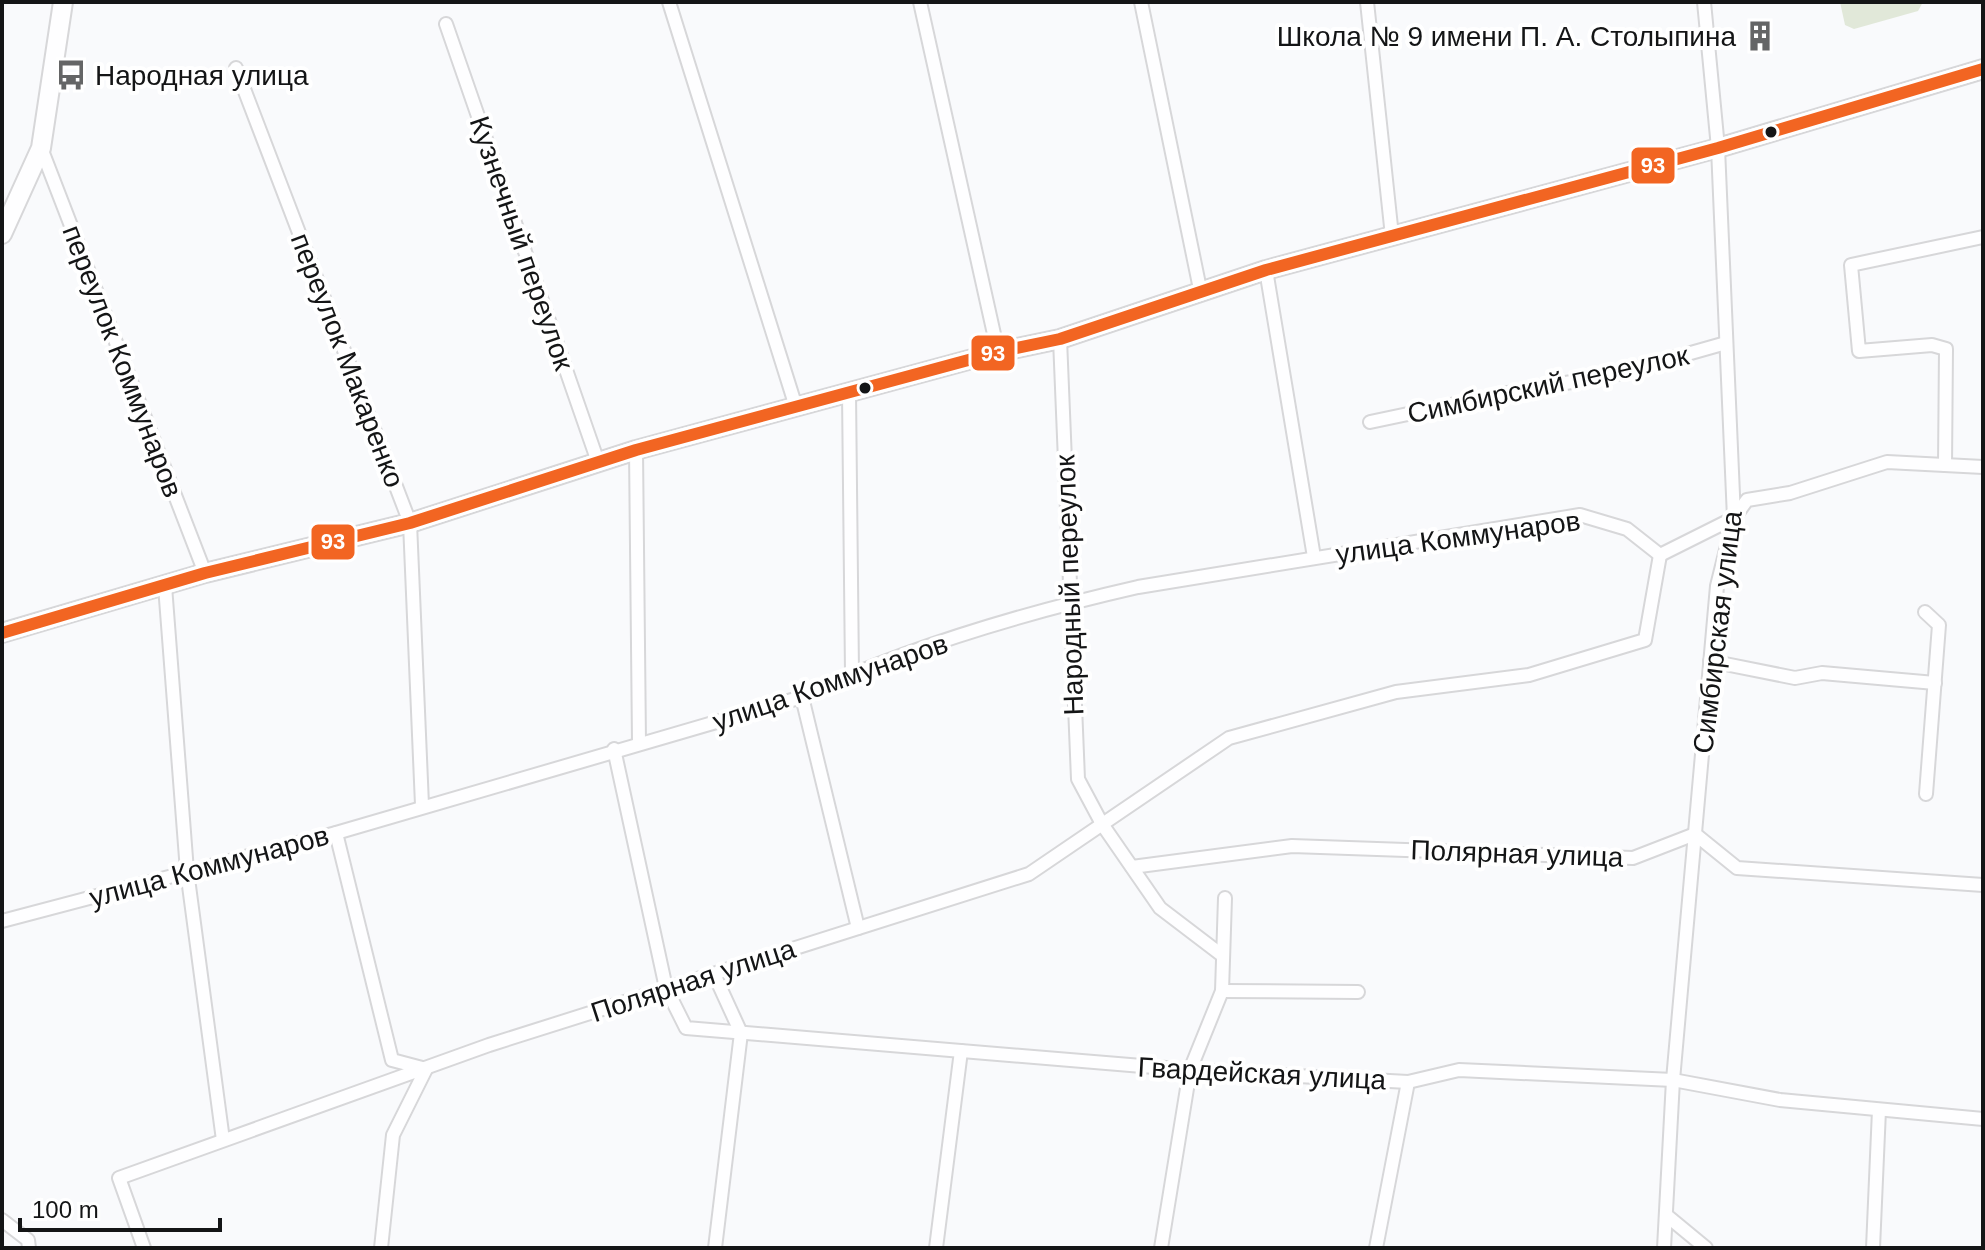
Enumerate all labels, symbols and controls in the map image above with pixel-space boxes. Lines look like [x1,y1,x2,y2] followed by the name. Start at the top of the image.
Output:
[1743,19,1777,53] building icon: Школа № 9 имени П. А. Столыпина
[1277,21,1736,52] place label: Школа № 9 имени П. А. Столыпина
[54,58,88,92] bus stop icon: Народная улица
[95,60,309,91] place label: Народная улица
[464,112,580,375] street label: Кузнечный переулок
[1763,124,1779,140] unlabelled marker
[1630,146,1676,185] line badge: 93
[1641,153,1665,178] text: 93
[56,221,189,502] street label: переулок Коммунаров
[285,229,410,492] street label: переулок Макаренко
[970,334,1016,372] line badge: 93
[1405,339,1692,429] street label: Симбирский переулок
[981,341,1005,366] text: 93
[857,380,873,396] unlabelled marker
[1049,453,1090,716] street label: Народный переулок
[1334,505,1582,570] street label: улица Коммунаров
[1687,508,1748,755] street label: Симбирская улица
[310,523,356,561] line badge: 93
[321,529,345,554] text: 93
[709,628,952,737] street label: улица Коммунаров
[86,820,332,913] street label: улица Коммунаров
[1410,834,1624,873] street label: Полярная улица
[587,933,800,1028] street label: Полярная улица
[1137,1052,1387,1096] street label: Гвардейская улица
[20,1182,220,1232] scale bar
[32,1196,99,1223] text: 100 m

